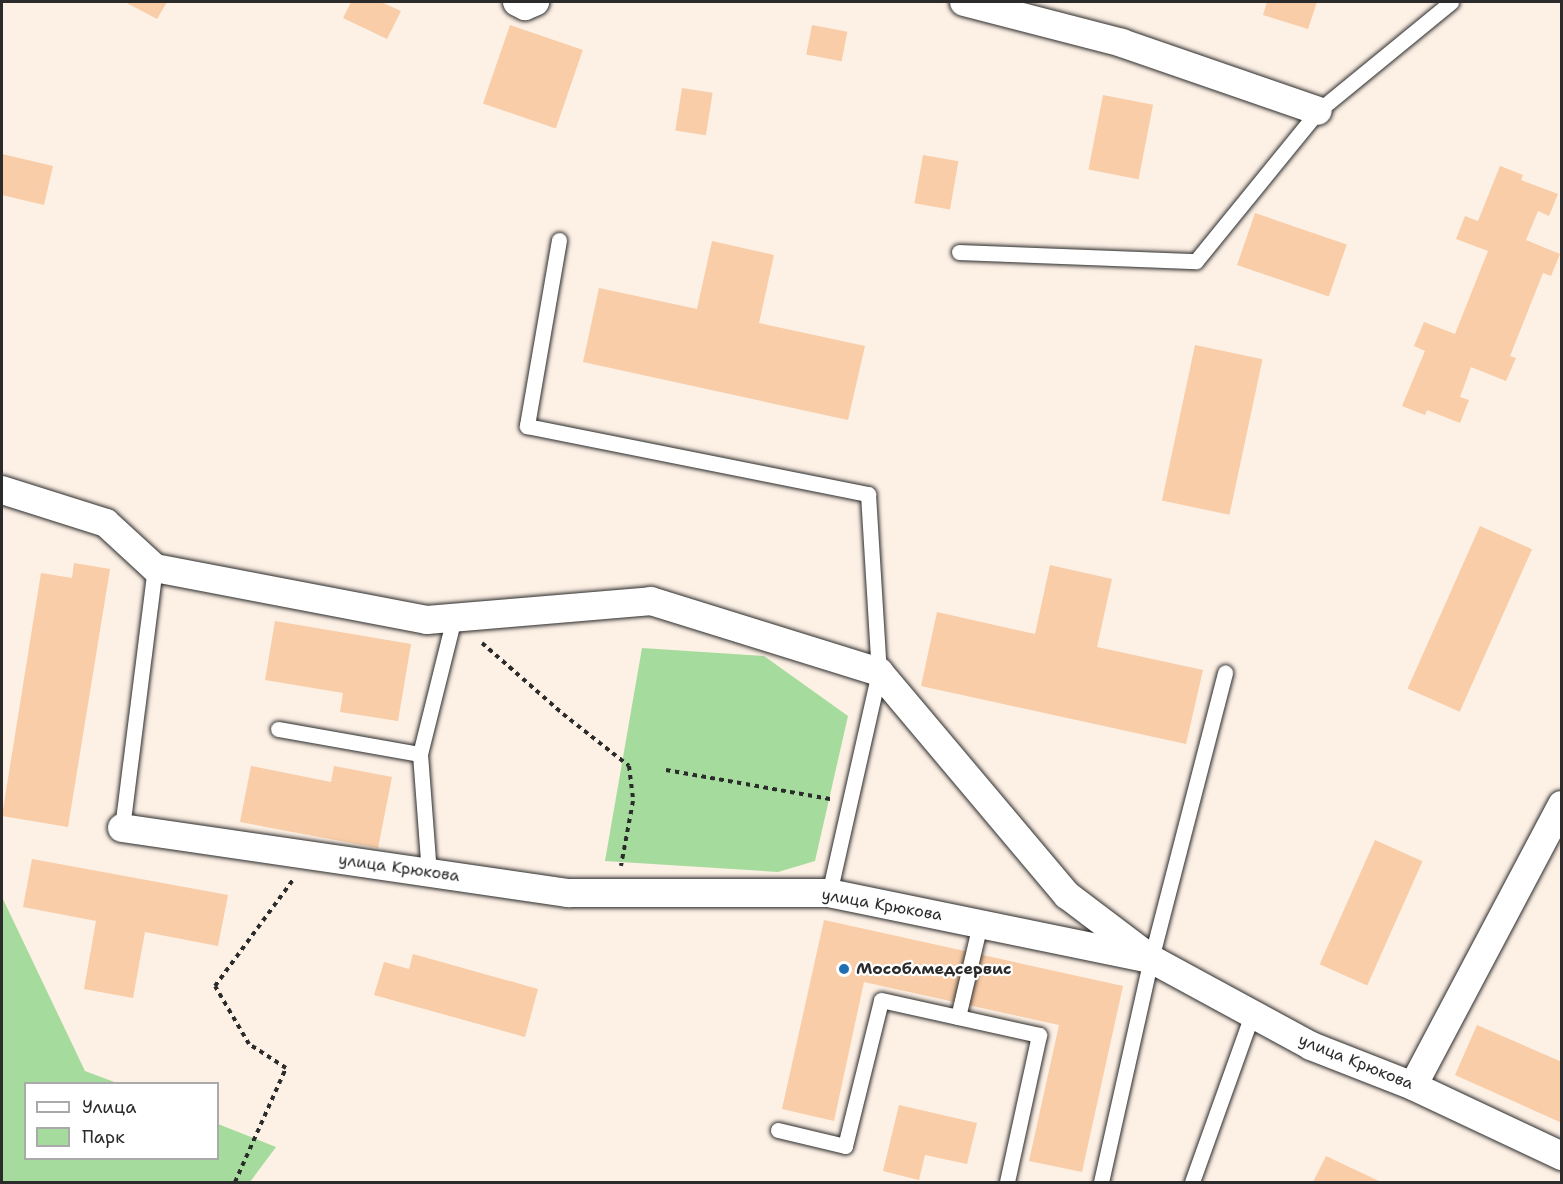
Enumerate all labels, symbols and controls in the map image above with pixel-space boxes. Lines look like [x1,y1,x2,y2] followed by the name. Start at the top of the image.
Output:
[337,850,461,886] street label: улица Крюкова
[820,885,944,925] street label: улица Крюкова
[856,959,1011,979] place label: Мособлмедсервис
[837,962,851,976] marker: Мособлмедсервис
[1296,1030,1416,1094] street label: улица Крюкова
[24,1082,219,1160] legend
[82,1095,136,1119] text: Улица
[82,1125,125,1149] text: Парк

